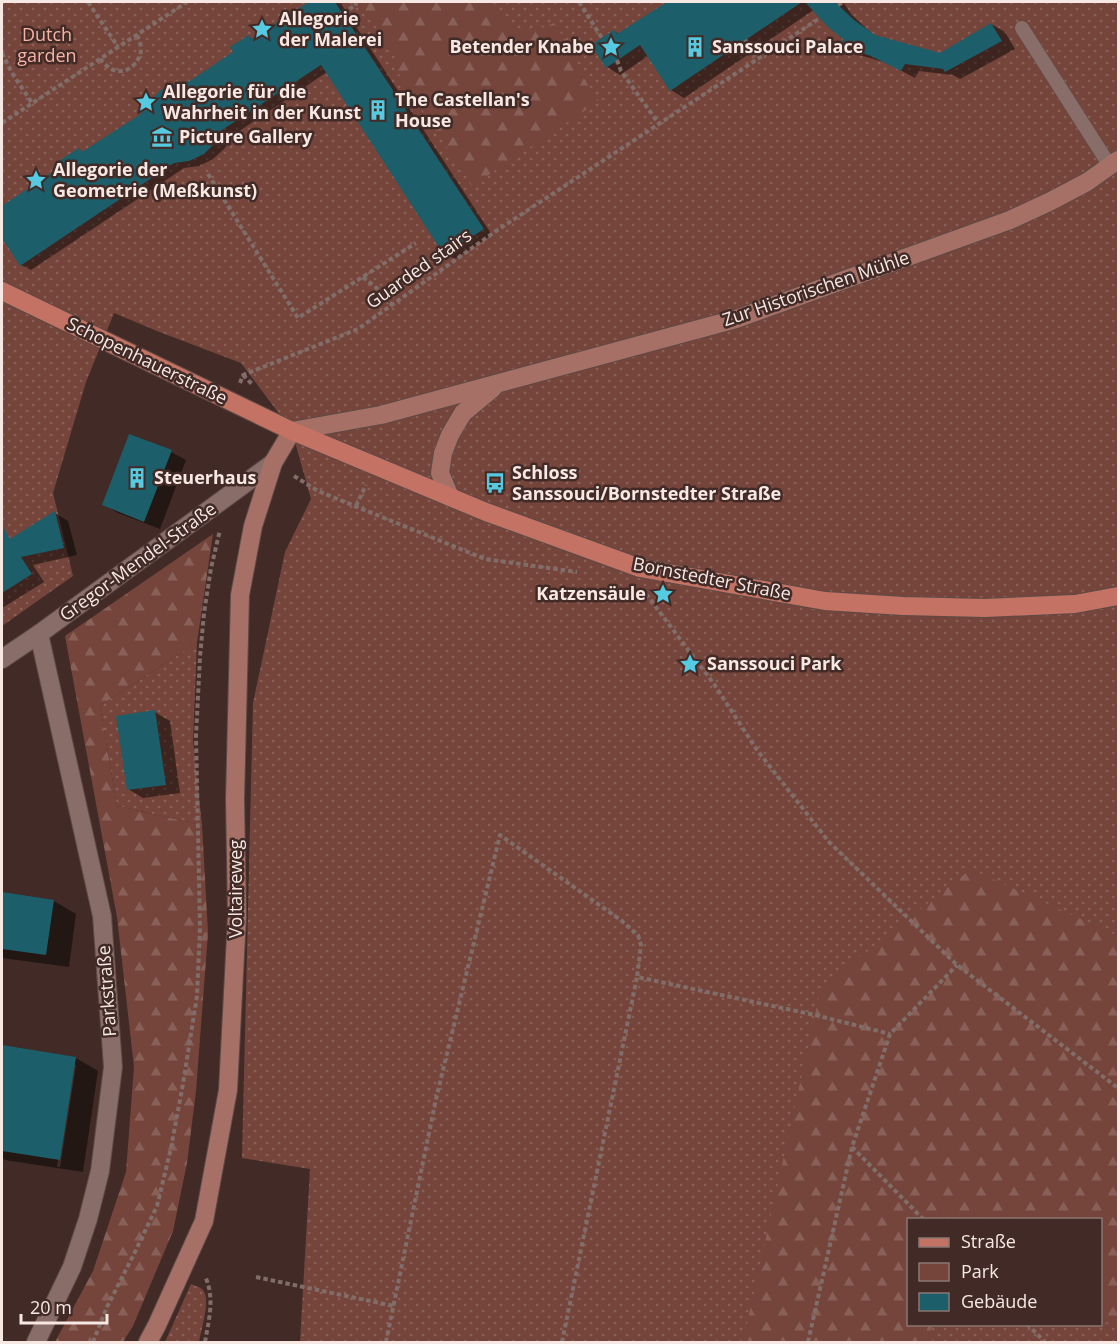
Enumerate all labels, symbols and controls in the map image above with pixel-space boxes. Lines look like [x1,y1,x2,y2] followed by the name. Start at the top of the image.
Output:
[279,6,382,51] place label: Allegorie der Malerei
[250,17,274,41] place icon: Allegorie der Malerei
[17,22,77,67] park label: Dutch garden
[449,34,594,58] place label: Betender Knabe
[712,34,863,58] place label: Sanssouci Palace
[599,35,623,59] place icon: Betender Knabe
[683,35,707,59] building icon: Sanssouci Palace
[163,79,361,124] place label: Allegorie für die Wahrheit in der Kunst
[395,87,530,132] place label: The Castellan's House
[134,90,158,114] place icon: Allegorie für die Wahrheit in der Kunst
[366,98,390,122] building icon: The Castellan's House
[179,124,313,148] place label: Picture Gallery
[150,125,174,149] museum icon: Picture Gallery
[53,157,257,202] place label: Allegorie der Geometrie (Meßkunst)
[24,168,48,192] place icon: Allegorie der Geometrie (Meßkunst)
[361,223,476,314] street label: Guarded stairs
[719,245,912,331] street label: Zur Historischen Mühle
[63,311,232,409] street label: Schopenhauerstraße
[512,460,781,505] place label: Schloss Sanssouci/Bornstedter Straße
[154,465,257,489] place label: Steuerhaus
[125,466,149,490] building icon: Steuerhaus
[483,471,507,495] bus stop icon: Schloss Sanssouci/Bornstedter Straße
[54,496,221,626] street label: Gregor-Mendel-Straße
[631,551,793,605] street label: Bornstedter Straße
[536,581,646,605] place label: Katzensäule
[651,582,675,606] place icon: Katzensäule
[707,651,842,675] place label: Sanssouci Park
[678,652,702,676] place icon: Sanssouci Park
[223,840,247,938] street label: Voltaireweg
[91,945,121,1037] street label: Parkstraße
[907,1218,1102,1326] legend
[961,1229,1016,1253] text: Straße
[961,1259,999,1283] text: Park
[21,1287,106,1325] scale bar
[961,1289,1037,1313] text: Gebäude
[30,1295,72,1319] text: 20 m

